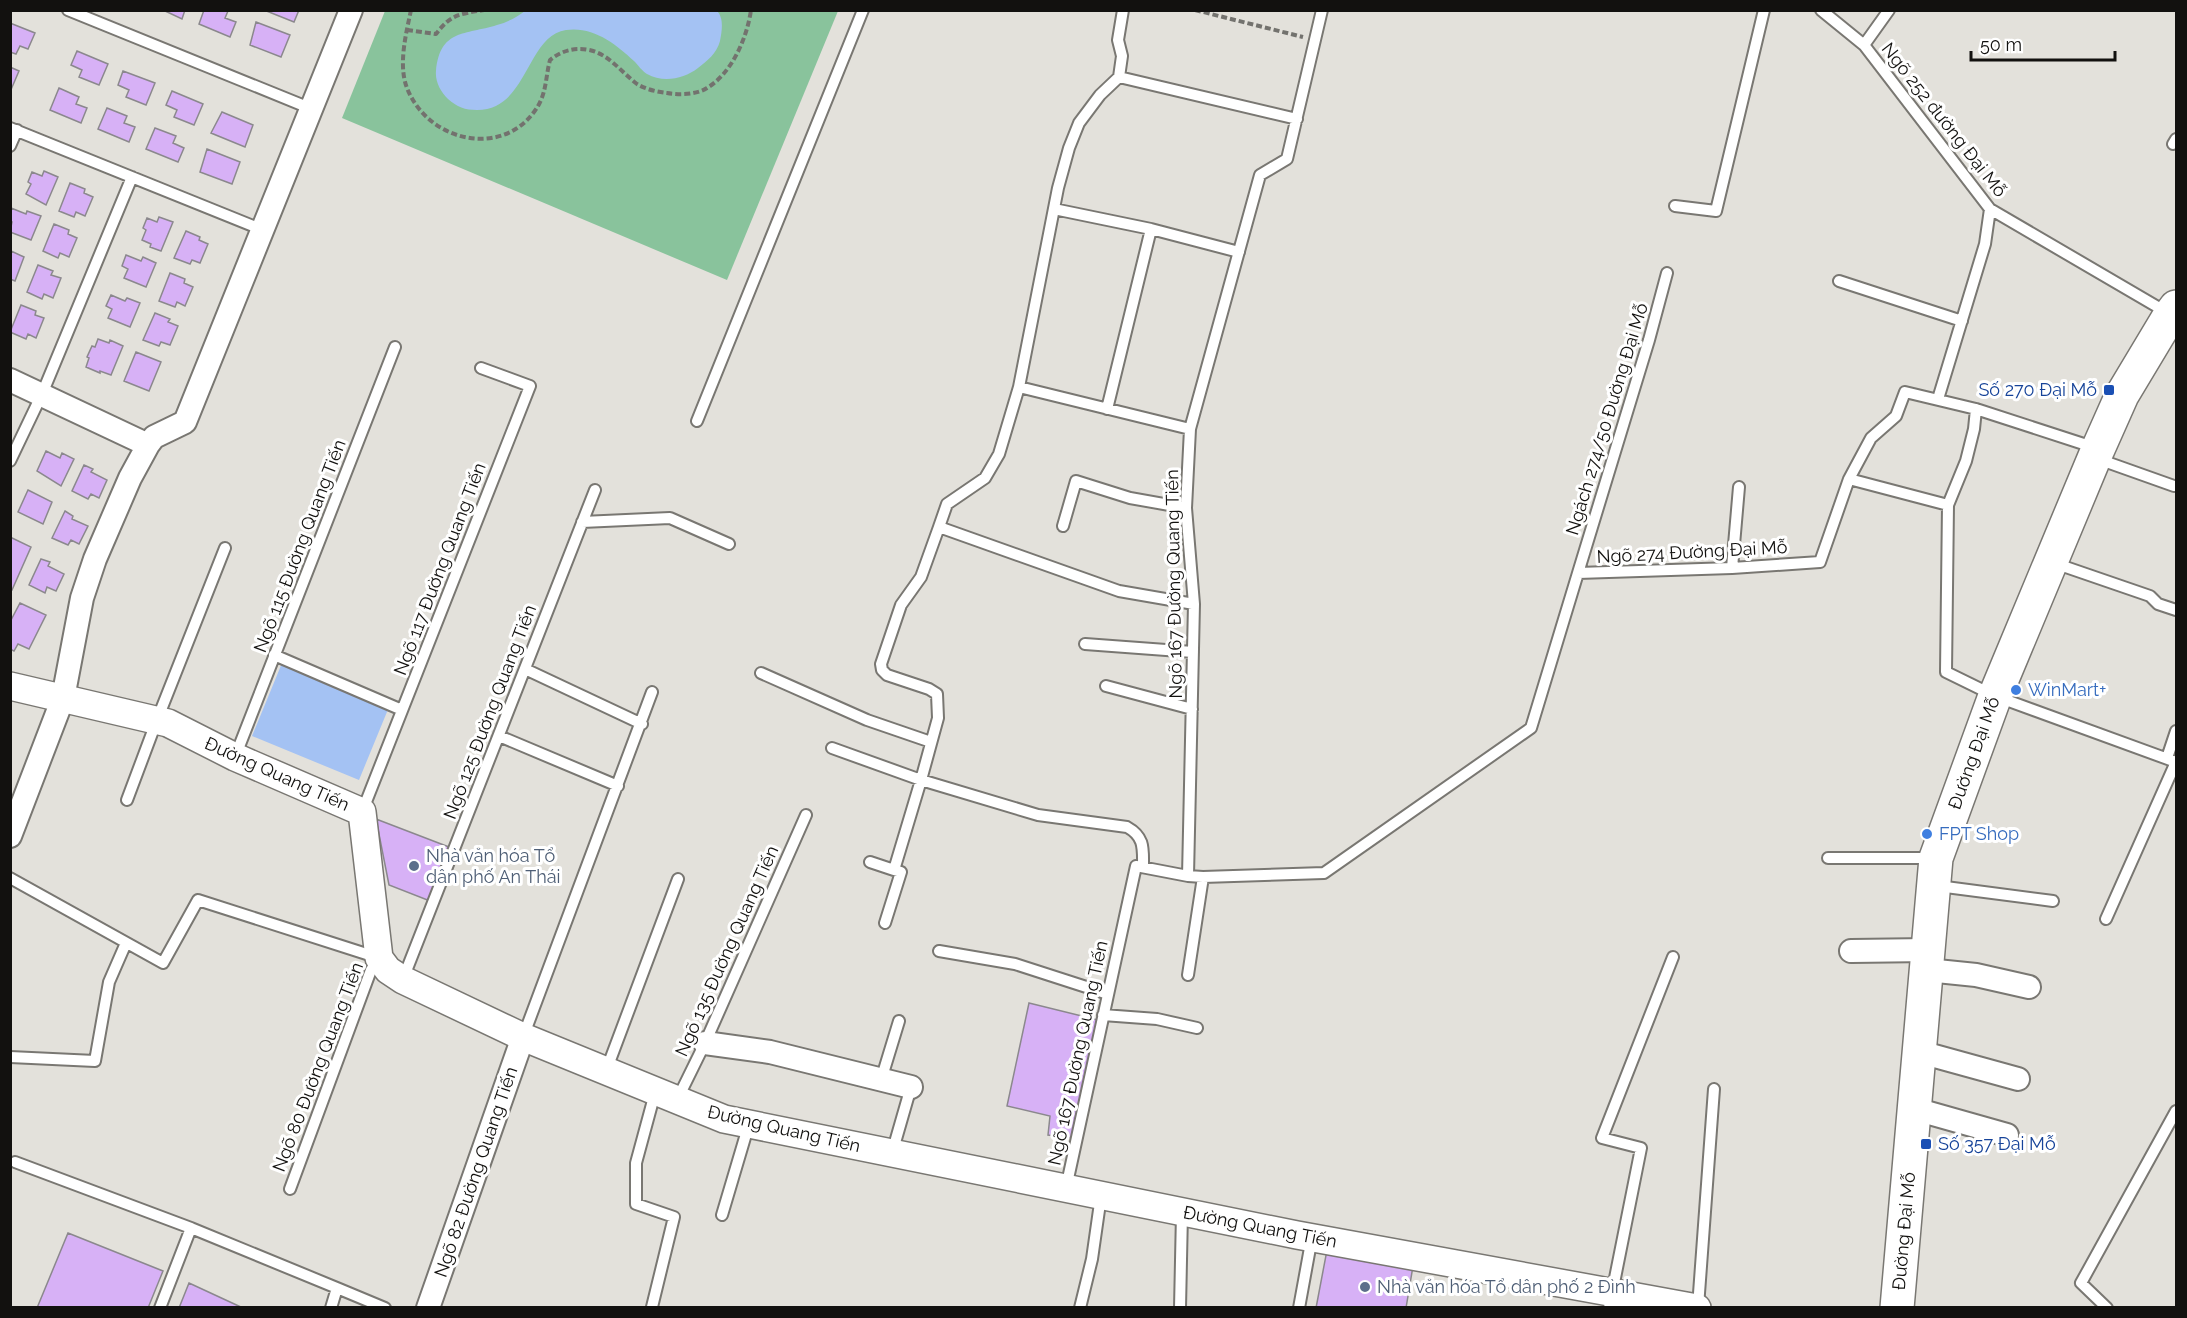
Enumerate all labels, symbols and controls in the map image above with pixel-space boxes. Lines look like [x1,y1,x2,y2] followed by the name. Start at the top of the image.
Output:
[1971,24,2115,62] scale bar
[1980,34,2022,55] text: 50 m
[1878,38,2011,201] street label: Ngõ 252 đường Đại Mỗ
[1561,300,1652,537] street label: Ngách 274/50 Đường Đại Mỗ
[1978,379,2097,400] place label: Số 270 Đại Mỗ
[2102,383,2116,397] marker: Số 270 Đại Mỗ
[249,436,350,655] street label: Ngõ 115 Đường Quang Tiến
[389,460,490,678] street label: Ngõ 117 Đường Quang Tiến
[1161,469,1186,699] street label: Ngõ 167 Đường Quang Tiến
[1596,536,1788,567] street label: Ngõ 274 Đường Đại Mỗ
[439,602,540,822] street label: Ngõ 125 Đường Quang Tiến
[2028,679,2107,700] place label: WinMart+
[2009,683,2023,697] marker: WinMart+
[1943,693,2004,812] street label: Đường Đại Mỗ
[202,732,353,815] street label: Đường Quang Tiến
[1939,823,2019,844] place label: FPT Shop
[1920,827,1934,841] marker: FPT Shop
[671,842,783,1059] street label: Ngõ 135 Đường Quang Tiến
[426,845,560,887] place label: Nhà văn hóa Tổ dân phố An Thái
[407,859,421,873] marker: Nhà văn hóa Tổ dân phố An Thái
[1043,939,1112,1167] street label: Ngõ 167 Đường Quang Tiến
[268,959,367,1175] street label: Ngõ 80 Đường Quang Tiến
[430,1064,521,1280] street label: Ngõ 82 Đường Quang Tiến
[706,1101,863,1156] street label: Đường Quang Tiến
[1938,1133,2056,1154] place label: Số 357 Đại Mỗ
[1919,1137,1933,1151] marker: Số 357 Đại Mỗ
[1888,1171,1919,1291] street label: Đường Đại Mỗ
[1181,1201,1339,1252] street label: Đường Quang Tiến
[1377,1276,1636,1297] place label: Nhà văn hóa Tổ dân phố 2 Đình
[1358,1280,1372,1294] marker: Nhà văn hóa Tổ dân phố 2 Đình

